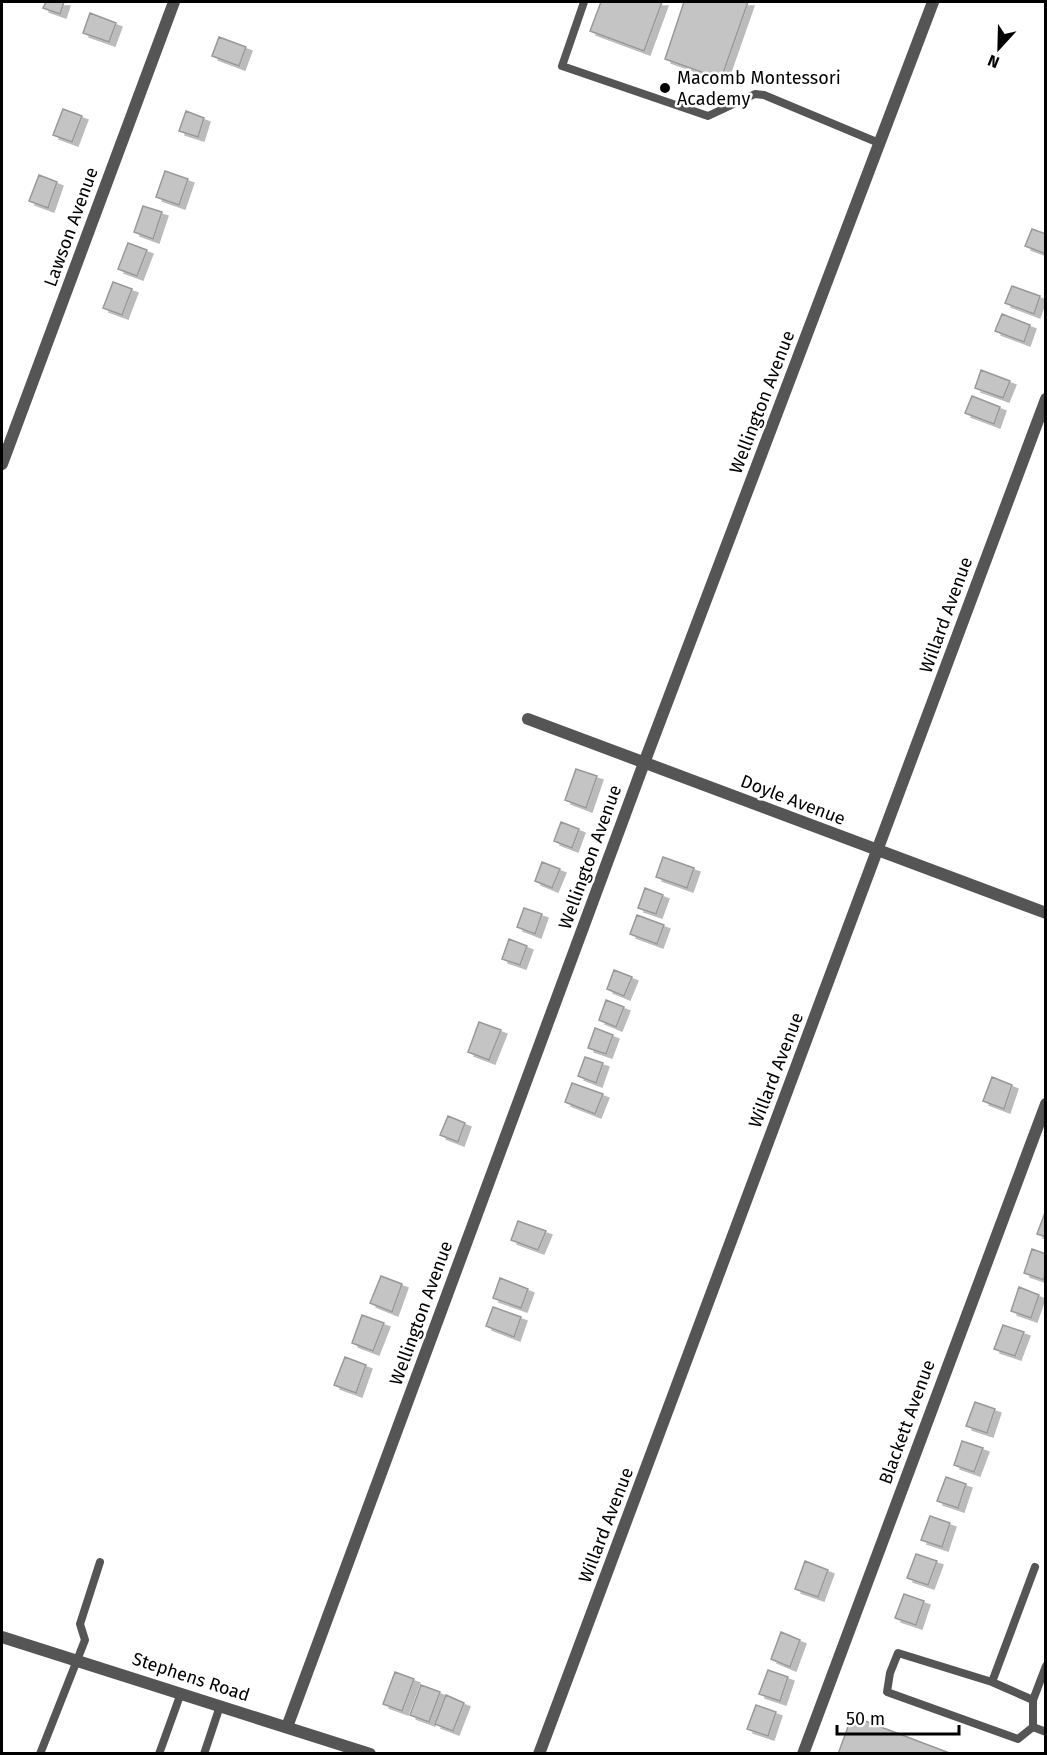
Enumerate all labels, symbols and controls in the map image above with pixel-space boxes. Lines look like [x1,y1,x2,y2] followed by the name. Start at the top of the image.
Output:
[969,18,1029,78] north arrow
[985,51,1002,72] text: N
[677,67,841,110] place label: Macomb Montessori Academy
[658,81,672,95] marker: Macomb Montessori Academy
[39,164,103,290] street label: Lawson Avenue
[725,327,799,477] street label: Wellington Avenue
[915,554,977,676] street label: Willard Avenue
[738,770,848,830] street label: Doyle Avenue
[554,782,626,932] street label: Wellington Avenue
[744,1009,808,1131] street label: Willard Avenue
[385,1238,457,1388] street label: Wellington Avenue
[874,1357,940,1487] street label: Blackett Avenue
[574,1464,638,1586] street label: Willard Avenue
[130,1648,252,1706] street label: Stephens Road
[837,1698,958,1736] scale bar
[846,1708,885,1730] text: 50 m

